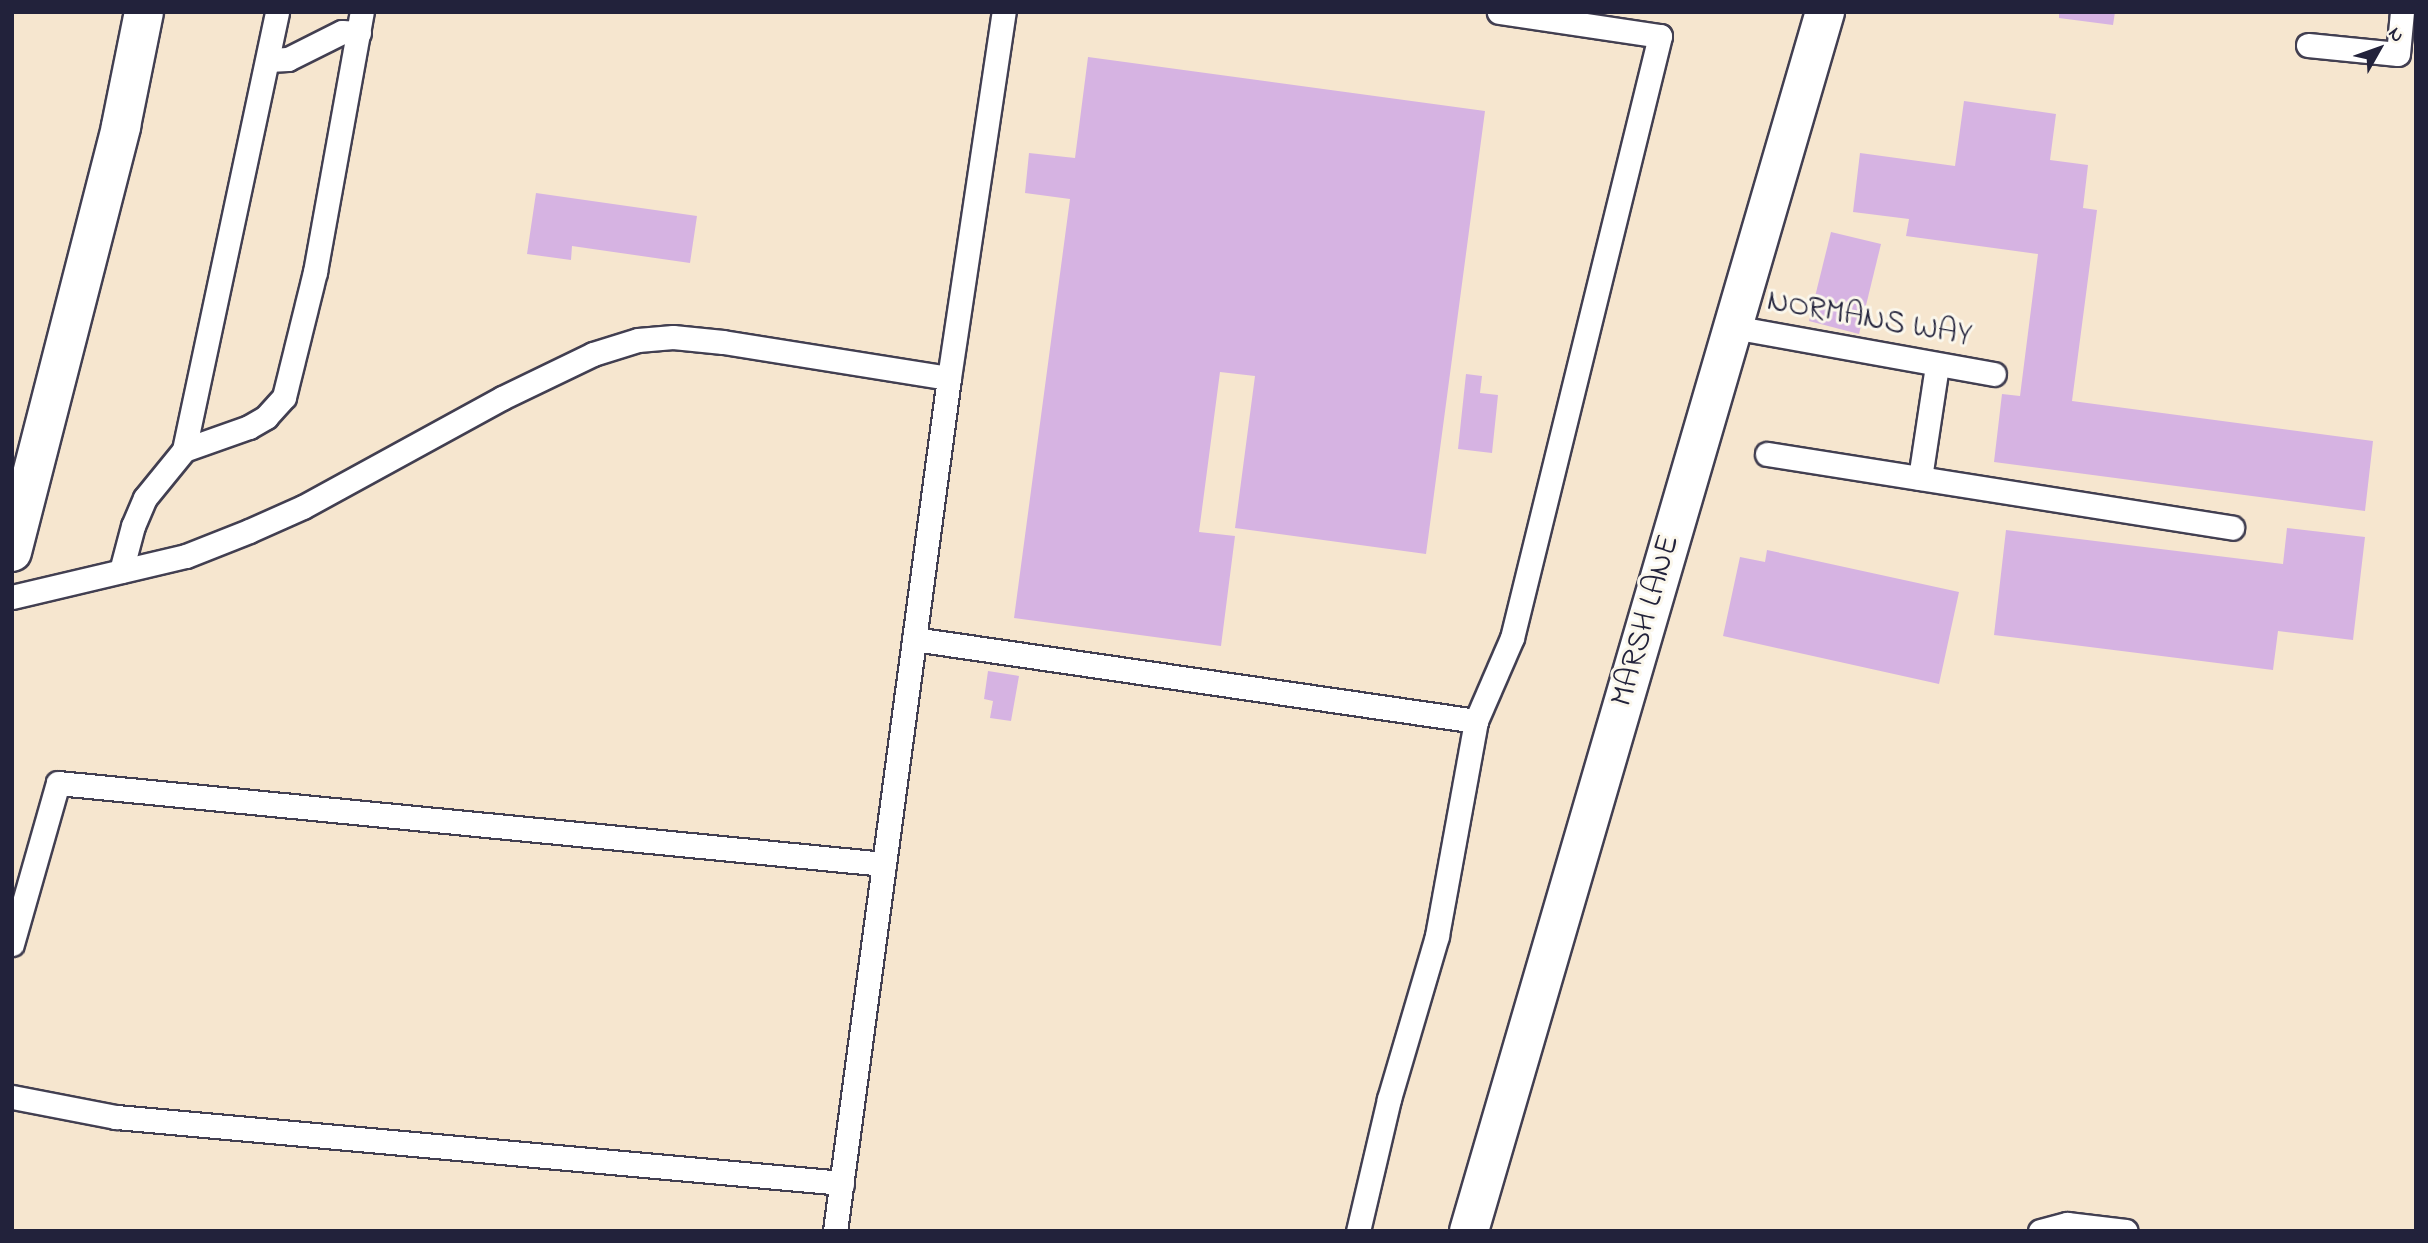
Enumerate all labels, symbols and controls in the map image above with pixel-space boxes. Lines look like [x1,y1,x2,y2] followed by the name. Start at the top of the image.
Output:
[2344,14,2414,84] north arrow
[2381,22,2410,49] text: N
[1764,283,1974,357] street label: NORMANS WAY
[1604,531,1690,711] street label: MARSH LANE

